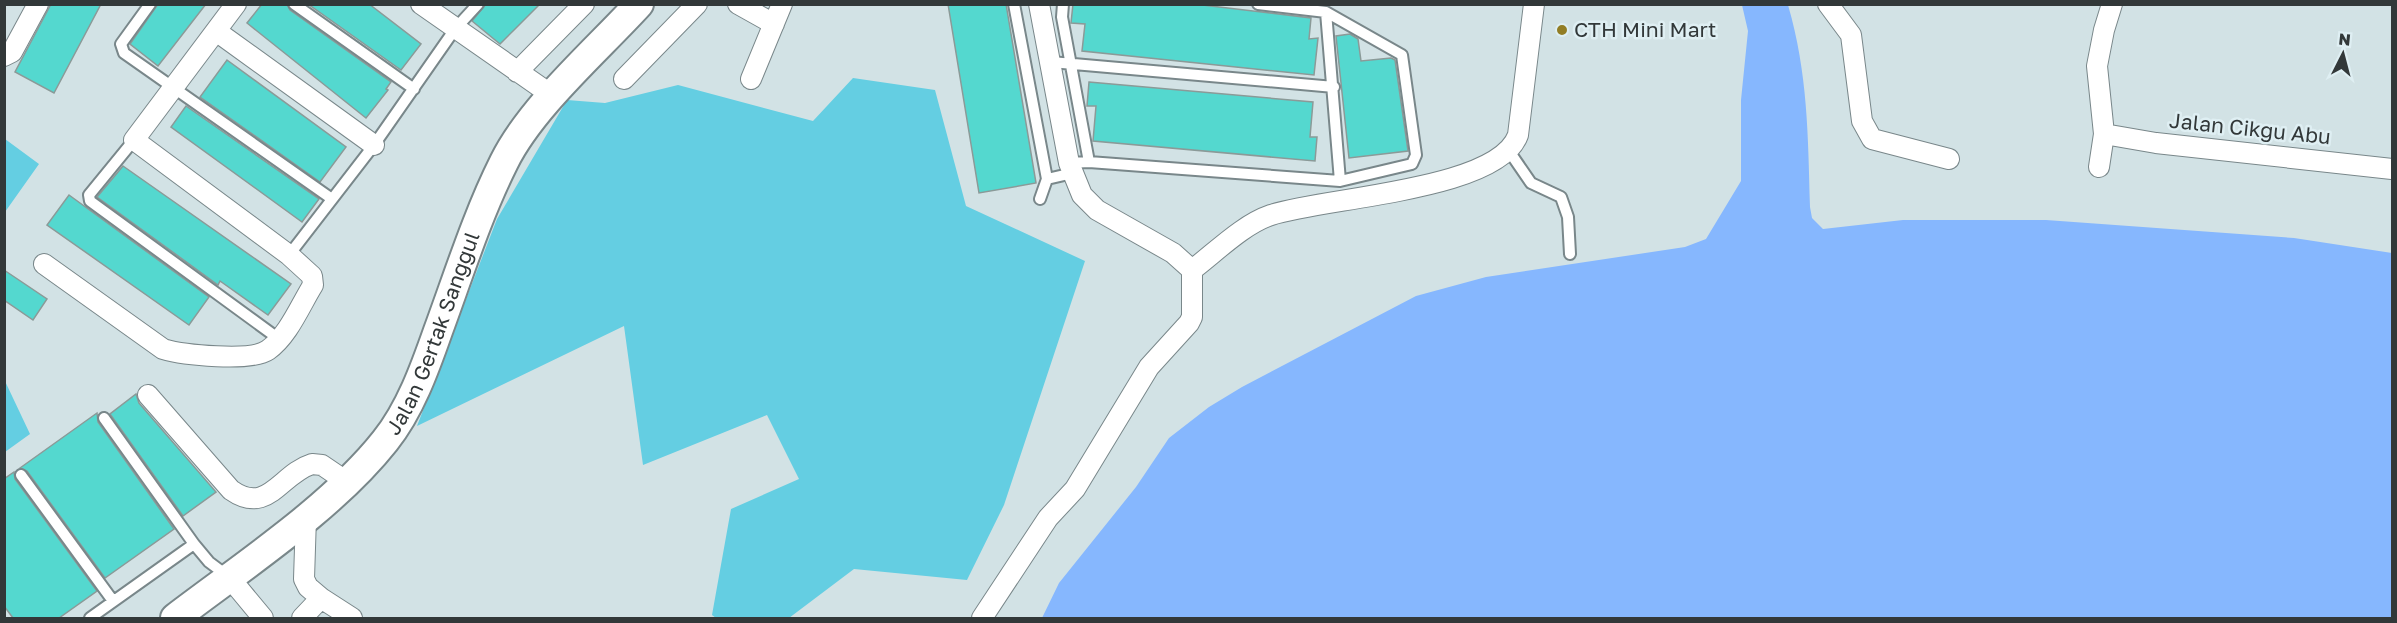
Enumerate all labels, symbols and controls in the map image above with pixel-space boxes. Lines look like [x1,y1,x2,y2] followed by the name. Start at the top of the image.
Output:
[1574,16,1717,42] place label: CTH Mini Mart
[1555,23,1569,37] marker: CTH Mini Mart
[2313,24,2373,84] north arrow
[2337,29,2352,50] text: N
[2168,107,2332,149] street label: Jalan Cikgu Abu
[380,228,485,440] street label: Jalan Gertak Sanggul

